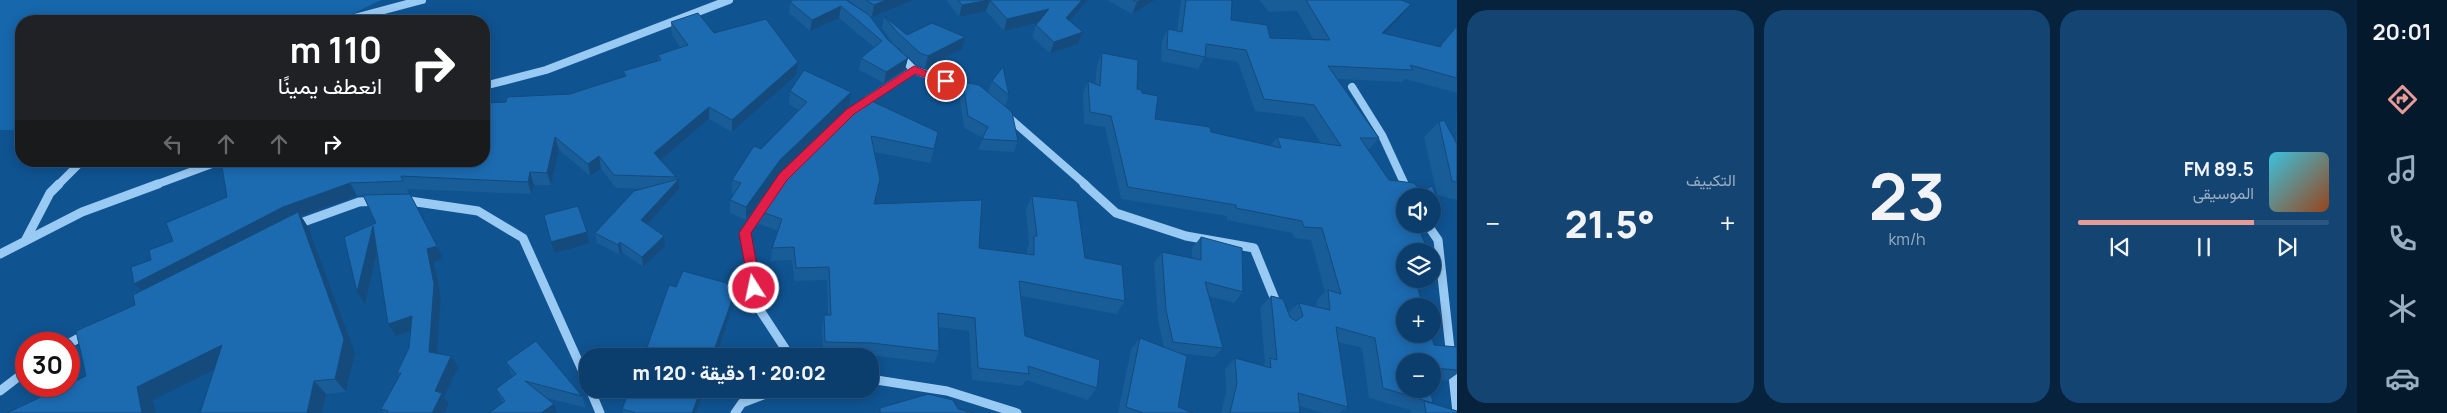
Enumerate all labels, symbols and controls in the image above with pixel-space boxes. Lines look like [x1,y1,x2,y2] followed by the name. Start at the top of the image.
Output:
[2372,17,2432,47] text: 20:01
[290,26,382,74] text: 110 m
[400,35,465,100] icon: right
[925,60,967,102] pin
[932,67,960,95] icon: arrive
[278,71,382,101] text: انعطف يمينًا
[2385,82,2420,117] icon: directions
[159,130,187,158] icon: left
[212,130,240,158] icon: ahead
[265,130,293,158] icon: ahead
[318,130,346,158] icon: right
[1869,151,1945,240] text: 23
[2385,152,2420,187] icon: music
[2184,156,2254,182] text: 89.5 FM
[1686,169,1736,191] text: التكييف
[2193,182,2254,204] text: الموسيقى
[1396,188,1441,398] map controls
[1396,188,1441,233] button: sound
[1565,197,1655,249] text: 21.5°
[1485,204,1500,242] text: −
[1720,204,1736,242] text: +
[2385,221,2420,256] icon: phone
[1888,228,1926,250] text: km/h
[2106,233,2134,261] icon: previous
[2190,233,2218,261] icon: pause
[2273,233,2301,261] icon: next
[1396,243,1441,288] button: layers
[727,261,779,313] position arrow
[2385,291,2420,326] icon: climate
[1396,298,1441,343] button: +
[15,332,80,397] speed limit sign: 30
[1396,353,1441,398] button: −
[633,360,825,386] text: 20:02 · 1 دقيقة · 120 m
[2385,361,2420,396] icon: car

